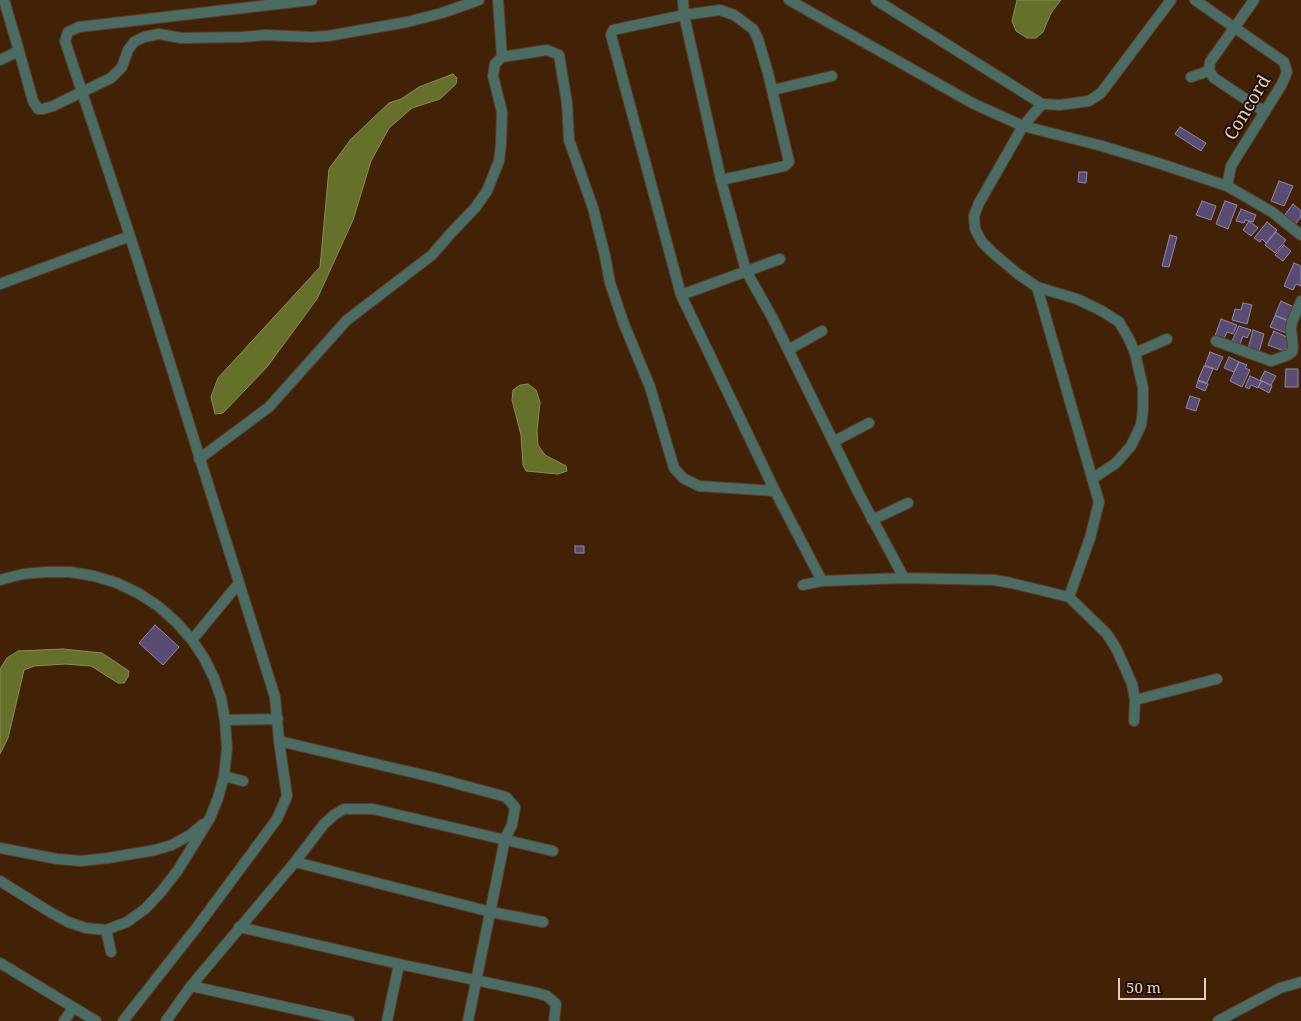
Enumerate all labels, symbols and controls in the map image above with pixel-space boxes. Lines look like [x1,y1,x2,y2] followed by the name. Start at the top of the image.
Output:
[1220,72,1276,144] street label: Concord
[1121,968,1208,1000] scale bar
[1126,977,1161,997] text: 50 m

